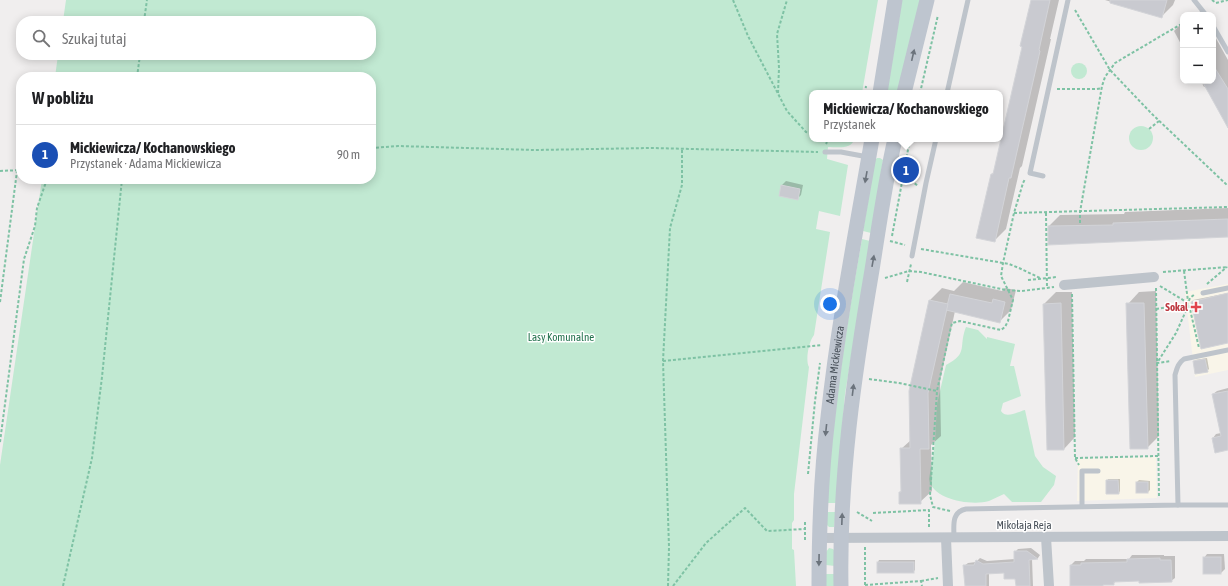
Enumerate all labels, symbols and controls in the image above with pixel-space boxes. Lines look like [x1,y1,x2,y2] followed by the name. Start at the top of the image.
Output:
[1180,12,1216,84] map controls
[1180,12,1216,48] button: +
[16,16,376,60] search box
[30,27,52,49] icon: search
[62,30,126,47] text: Szukaj tutaj
[1180,48,1216,84] button: −
[911,49,917,61] one-way arrow
[32,88,94,108] text: W pobliżu
[809,90,1003,142] popup
[823,100,989,117] text: Mickiewicza/ Kochanowskiego
[823,117,876,132] text: Przystanek
[70,139,235,156] text: Mickiewicza/ Kochanowskiego
[42,147,48,162] text: 1
[337,147,360,162] text: 90 m
[893,155,919,185] pin: 1
[70,156,222,171] text: Przystanek · Adama Mickiewicza
[862,171,868,184] one-way arrow
[870,255,876,267] one-way arrow
[820,294,840,314] your location
[1165,301,1189,313] place label: Sokal
[1191,302,1201,312] marker: Sokal
[824,325,846,404] street label: Adama Mickiewicza
[528,331,594,343] park label: Lasy Komunalne
[850,383,856,396] one-way arrow
[823,424,829,436] one-way arrow
[839,512,845,525] one-way arrow
[996,519,1052,531] street label: Mikołaja Reja
[816,554,822,567] one-way arrow

